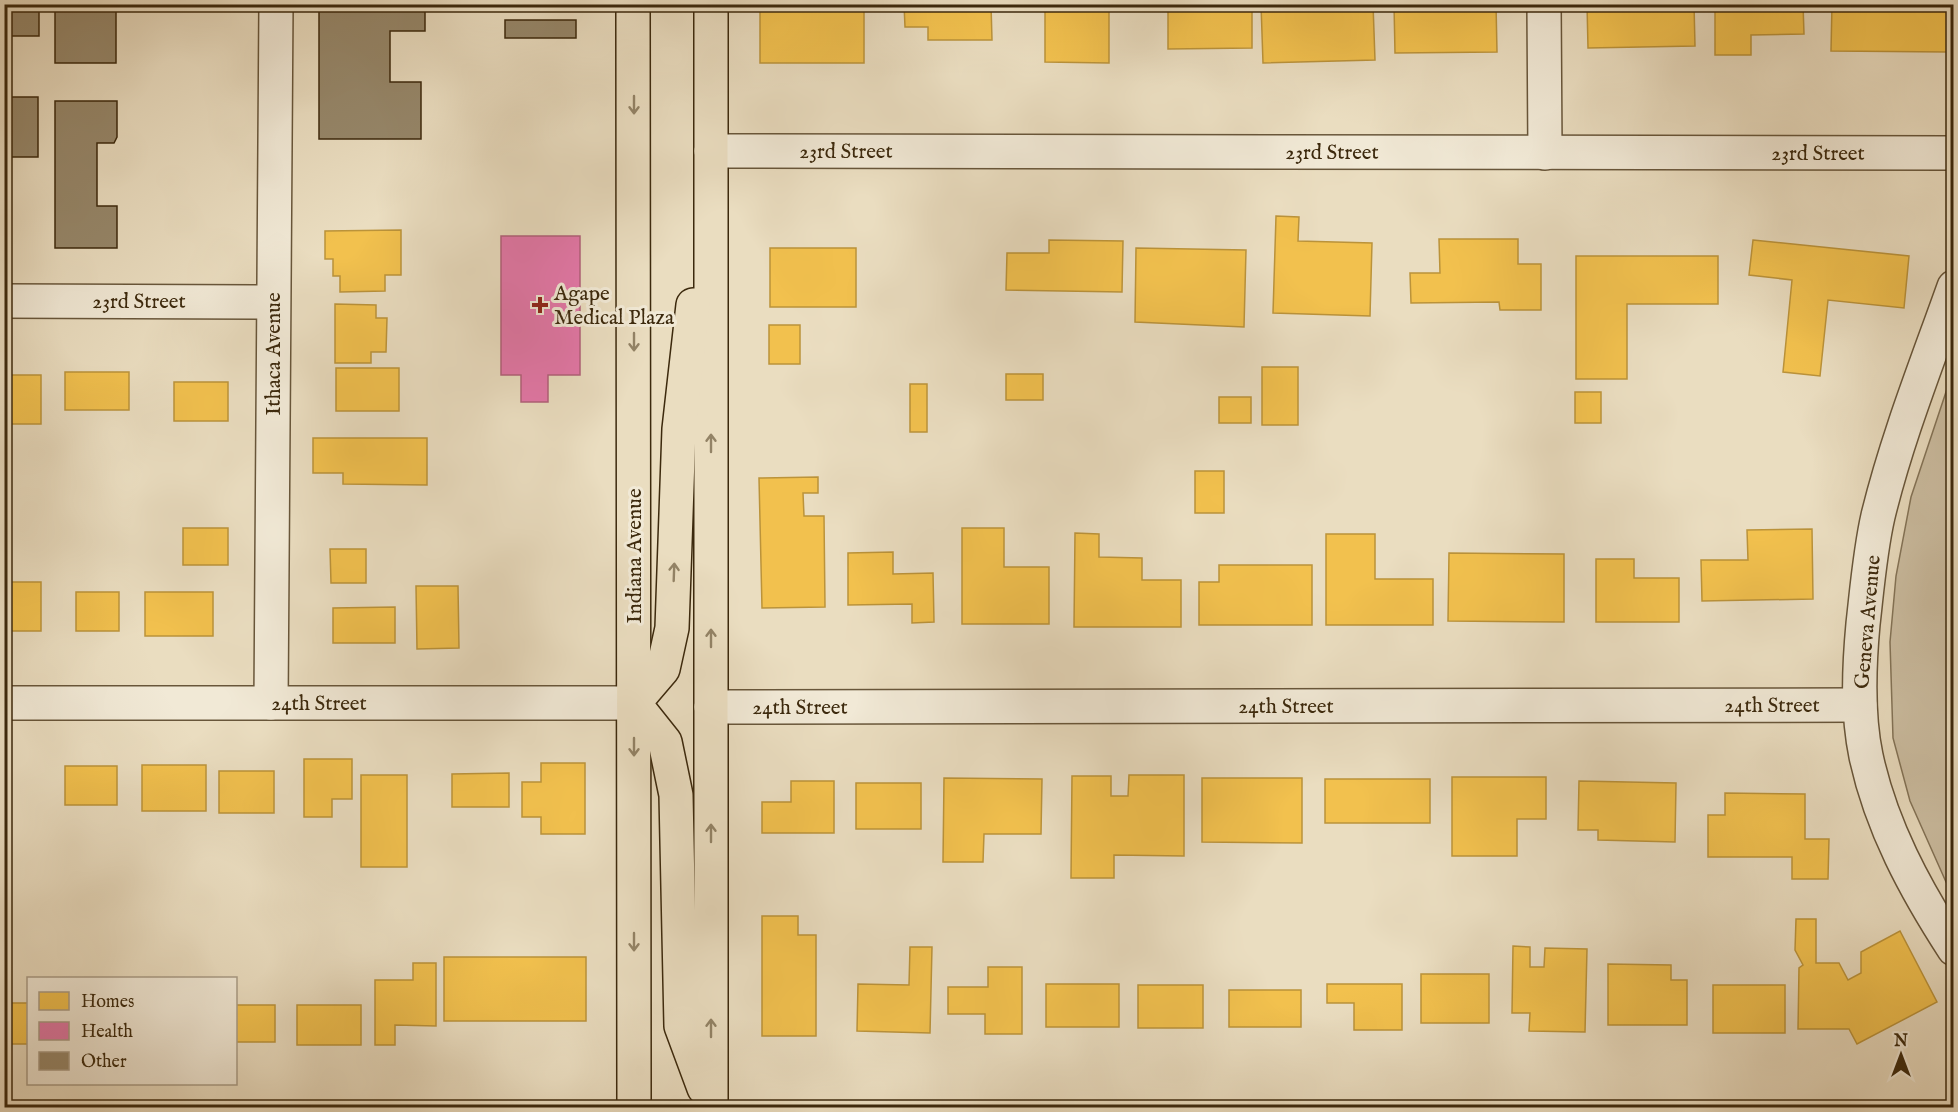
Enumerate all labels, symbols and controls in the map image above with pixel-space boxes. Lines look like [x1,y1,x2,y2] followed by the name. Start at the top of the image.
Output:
[628,94,640,114] one-way arrow
[799,139,893,166] street label: 23rd Street
[1285,140,1379,167] street label: 23rd Street
[1771,141,1865,168] street label: 23rd Street
[553,281,675,332] place label: Agape Medical Plaza
[92,289,186,316] street label: 23rd Street
[261,292,288,416] street label: Ithaca Avenue
[531,296,549,314] marker: Agape Medical Plaza
[628,331,640,351] one-way arrow
[705,434,717,454] one-way arrow
[622,488,649,624] street label: Indiana Avenue
[1849,554,1888,690] street label: Geneva Avenue
[669,563,680,583] one-way arrow
[705,629,717,648] one-way arrow
[271,691,367,718] street label: 24th Street
[1724,693,1820,720] street label: 24th Street
[1238,694,1334,721] street label: 24th Street
[752,695,848,722] street label: 24th Street
[628,736,640,756] one-way arrow
[705,824,717,843] one-way arrow
[628,931,640,951] one-way arrow
[27,977,237,1085] legend
[81,991,134,1014] text: Homes
[705,1019,717,1038] one-way arrow
[81,1021,133,1044] text: Health
[1871,1025,1931,1085] north arrow
[1893,1032,1908,1052] text: N
[81,1051,127,1074] text: Other

